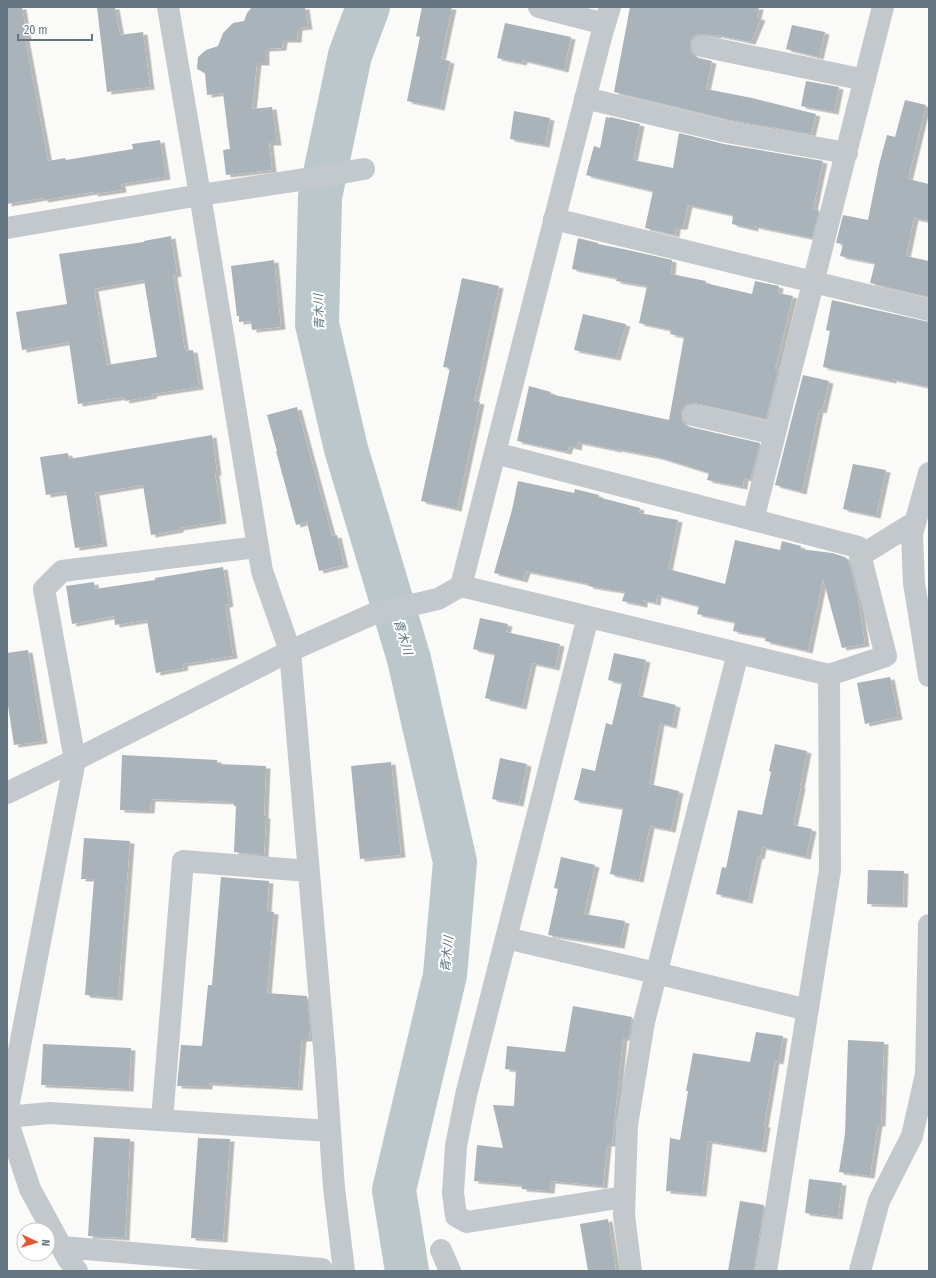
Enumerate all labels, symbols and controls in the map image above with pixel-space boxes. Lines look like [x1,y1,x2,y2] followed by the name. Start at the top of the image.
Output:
[18,16,92,42] scale bar
[24,23,48,37] text: 20 m
[311,292,327,330] water label: 青木川
[391,618,416,658] water label: 青木川
[438,933,456,973] water label: 青木川
[16,1222,56,1262] north arrow
[39,1239,52,1246] text: N

